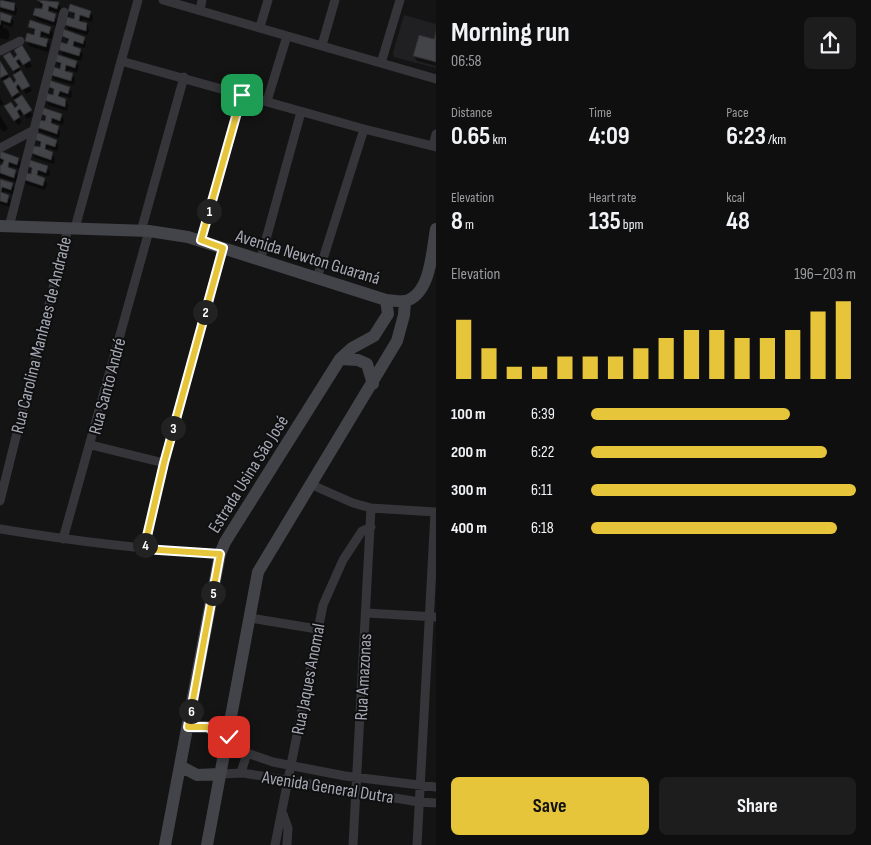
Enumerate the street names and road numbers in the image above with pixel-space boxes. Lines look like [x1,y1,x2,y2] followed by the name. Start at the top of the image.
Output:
[232,225,383,289] street label: Avenida Newton Guaraná
[7,235,76,436] street label: Rua Carolina Manhaes de Andrade
[85,336,130,437] street label: Rua Santo André
[204,412,293,537] street label: Estrada Usina São José
[287,622,330,737] street label: Rua Jaques Anomal
[351,633,376,721] street label: Rua Amazonas
[260,767,395,808] street label: Avenida General Dutra

